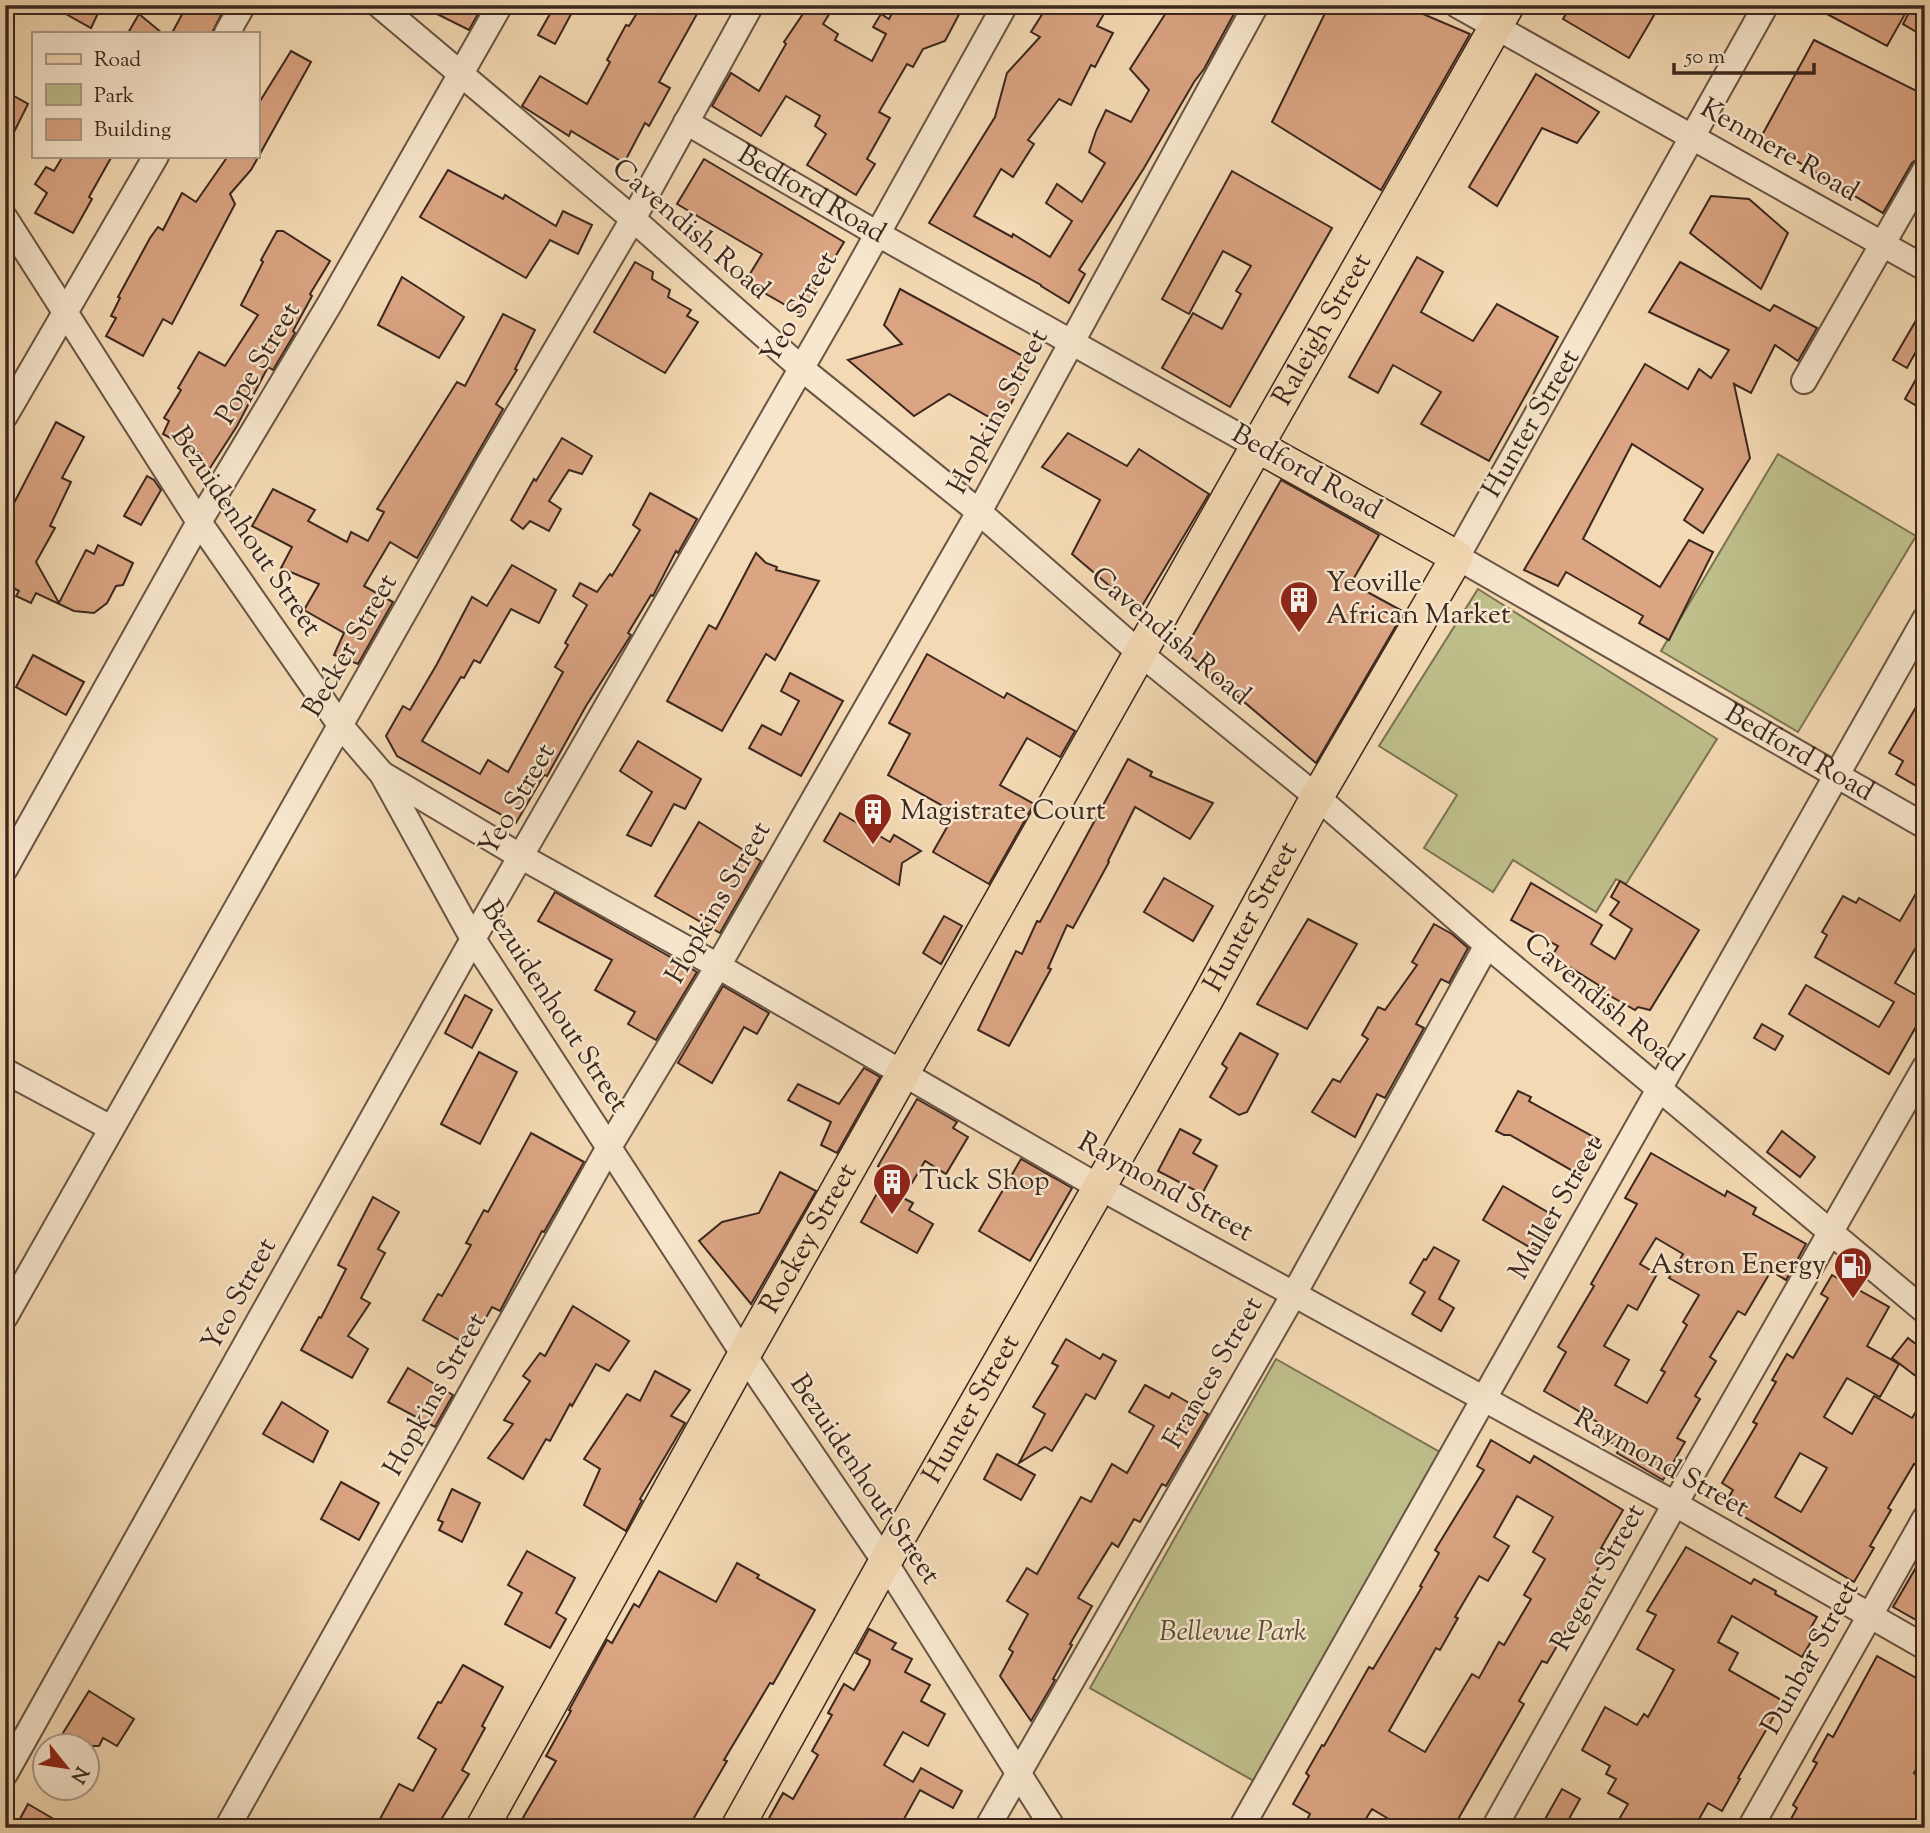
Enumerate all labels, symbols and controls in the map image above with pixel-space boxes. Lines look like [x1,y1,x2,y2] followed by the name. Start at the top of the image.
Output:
[32,32,259,158] legend
[1674,32,1814,76] scale bar
[1684,43,1725,73] text: 50 m
[94,46,141,76] text: Road
[94,82,135,112] text: Park
[1692,89,1866,213] street label: Kenmere Road
[94,116,171,146] text: Building
[729,136,893,254] street label: Bedford Road
[602,150,778,310] street label: Cavendish Road
[752,244,848,372] street label: Yeo Street
[1264,246,1383,414] street label: Raleigh Street
[207,295,312,433] street label: Pope Street
[939,322,1059,502] street label: Hopkins Street
[1473,342,1591,506] street label: Hunter Street
[1224,415,1389,531] street label: Bedford Road
[160,419,331,645] street label: Bezuidenhout Street
[1081,558,1259,716] street label: Cavendish Road
[1326,564,1511,636] place label: Yeoville African Market
[294,566,408,725] street label: Becker Street
[1278,579,1320,634] building icon: Yeoville African Market
[1717,695,1881,812] street label: Bedford Road
[470,736,566,864] street label: Yeo Street
[852,791,894,846] building icon: Magistrate Court
[900,792,1106,832] place label: Magistrate Court
[656,814,782,992] street label: Hopkins Street
[1194,834,1309,1000] street label: Hunter Street
[470,893,638,1121] street label: Bezuidenhout Street
[1514,924,1692,1082] street label: Cavendish Road
[1070,1123,1260,1253] street label: Raymond Street
[1500,1130,1614,1288] street label: Muller Street
[751,1156,868,1321] street label: Rockey Street
[871,1161,913,1216] building icon: Tuck Shop
[919,1162,1050,1202] place label: Tuck Shop
[192,1231,288,1359] street label: Yeo Street
[1832,1245,1874,1300] fuel station icon: Astron Energy
[1650,1246,1826,1286] place label: Astron Energy
[1154,1289,1274,1457] street label: Frances Street
[374,1306,498,1484] street label: Hopkins Street
[914,1327,1031,1492] street label: Hunter Street
[779,1367,950,1593] street label: Bezuidenhout Street
[1566,1399,1756,1529] street label: Raymond Street
[1542,1497,1656,1659] street label: Regent Street
[1752,1573,1870,1743] street label: Dunbar Street
[1159,1613,1307,1653] park label: Bellevue Park
[32,1731,102,1801] north arrow
[63,1761,94,1788] text: N

